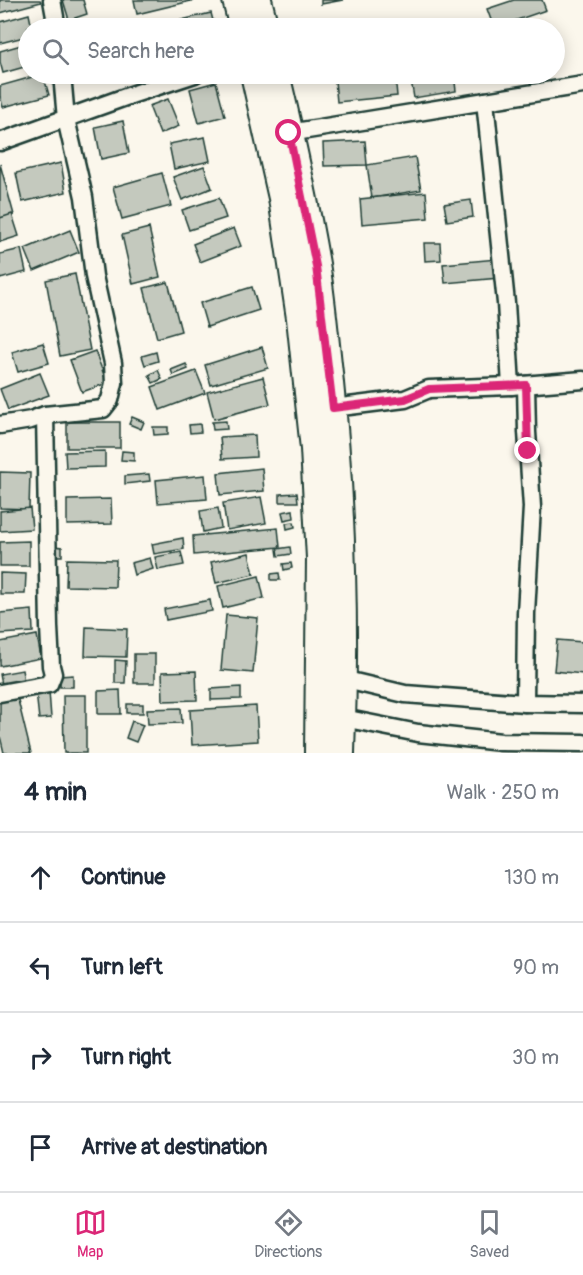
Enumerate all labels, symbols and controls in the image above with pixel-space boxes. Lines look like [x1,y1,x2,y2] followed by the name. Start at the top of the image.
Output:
[18,18,565,84] search box
[39,35,72,68] icon: search
[87,37,194,65] text: Search here
[275,119,301,145] route start
[514,437,540,463] route end
[24,776,87,808] text: 4 min
[447,780,559,805] text: Walk · 250 m
[24,861,57,894] icon: ahead
[81,863,165,891] text: Continue
[504,865,559,890] text: 130 m
[24,951,57,984] icon: left
[81,953,163,981] text: Turn left
[513,955,559,980] text: 90 m
[24,1041,57,1074] icon: right
[81,1043,171,1071] text: Turn right
[512,1045,559,1070] text: 30 m
[24,1131,57,1164] icon: arrive
[81,1133,267,1161] text: Arrive at destination
[74,1206,107,1262] tab: Map
[254,1206,322,1262] tab: Directions
[470,1206,509,1262] tab: Saved

